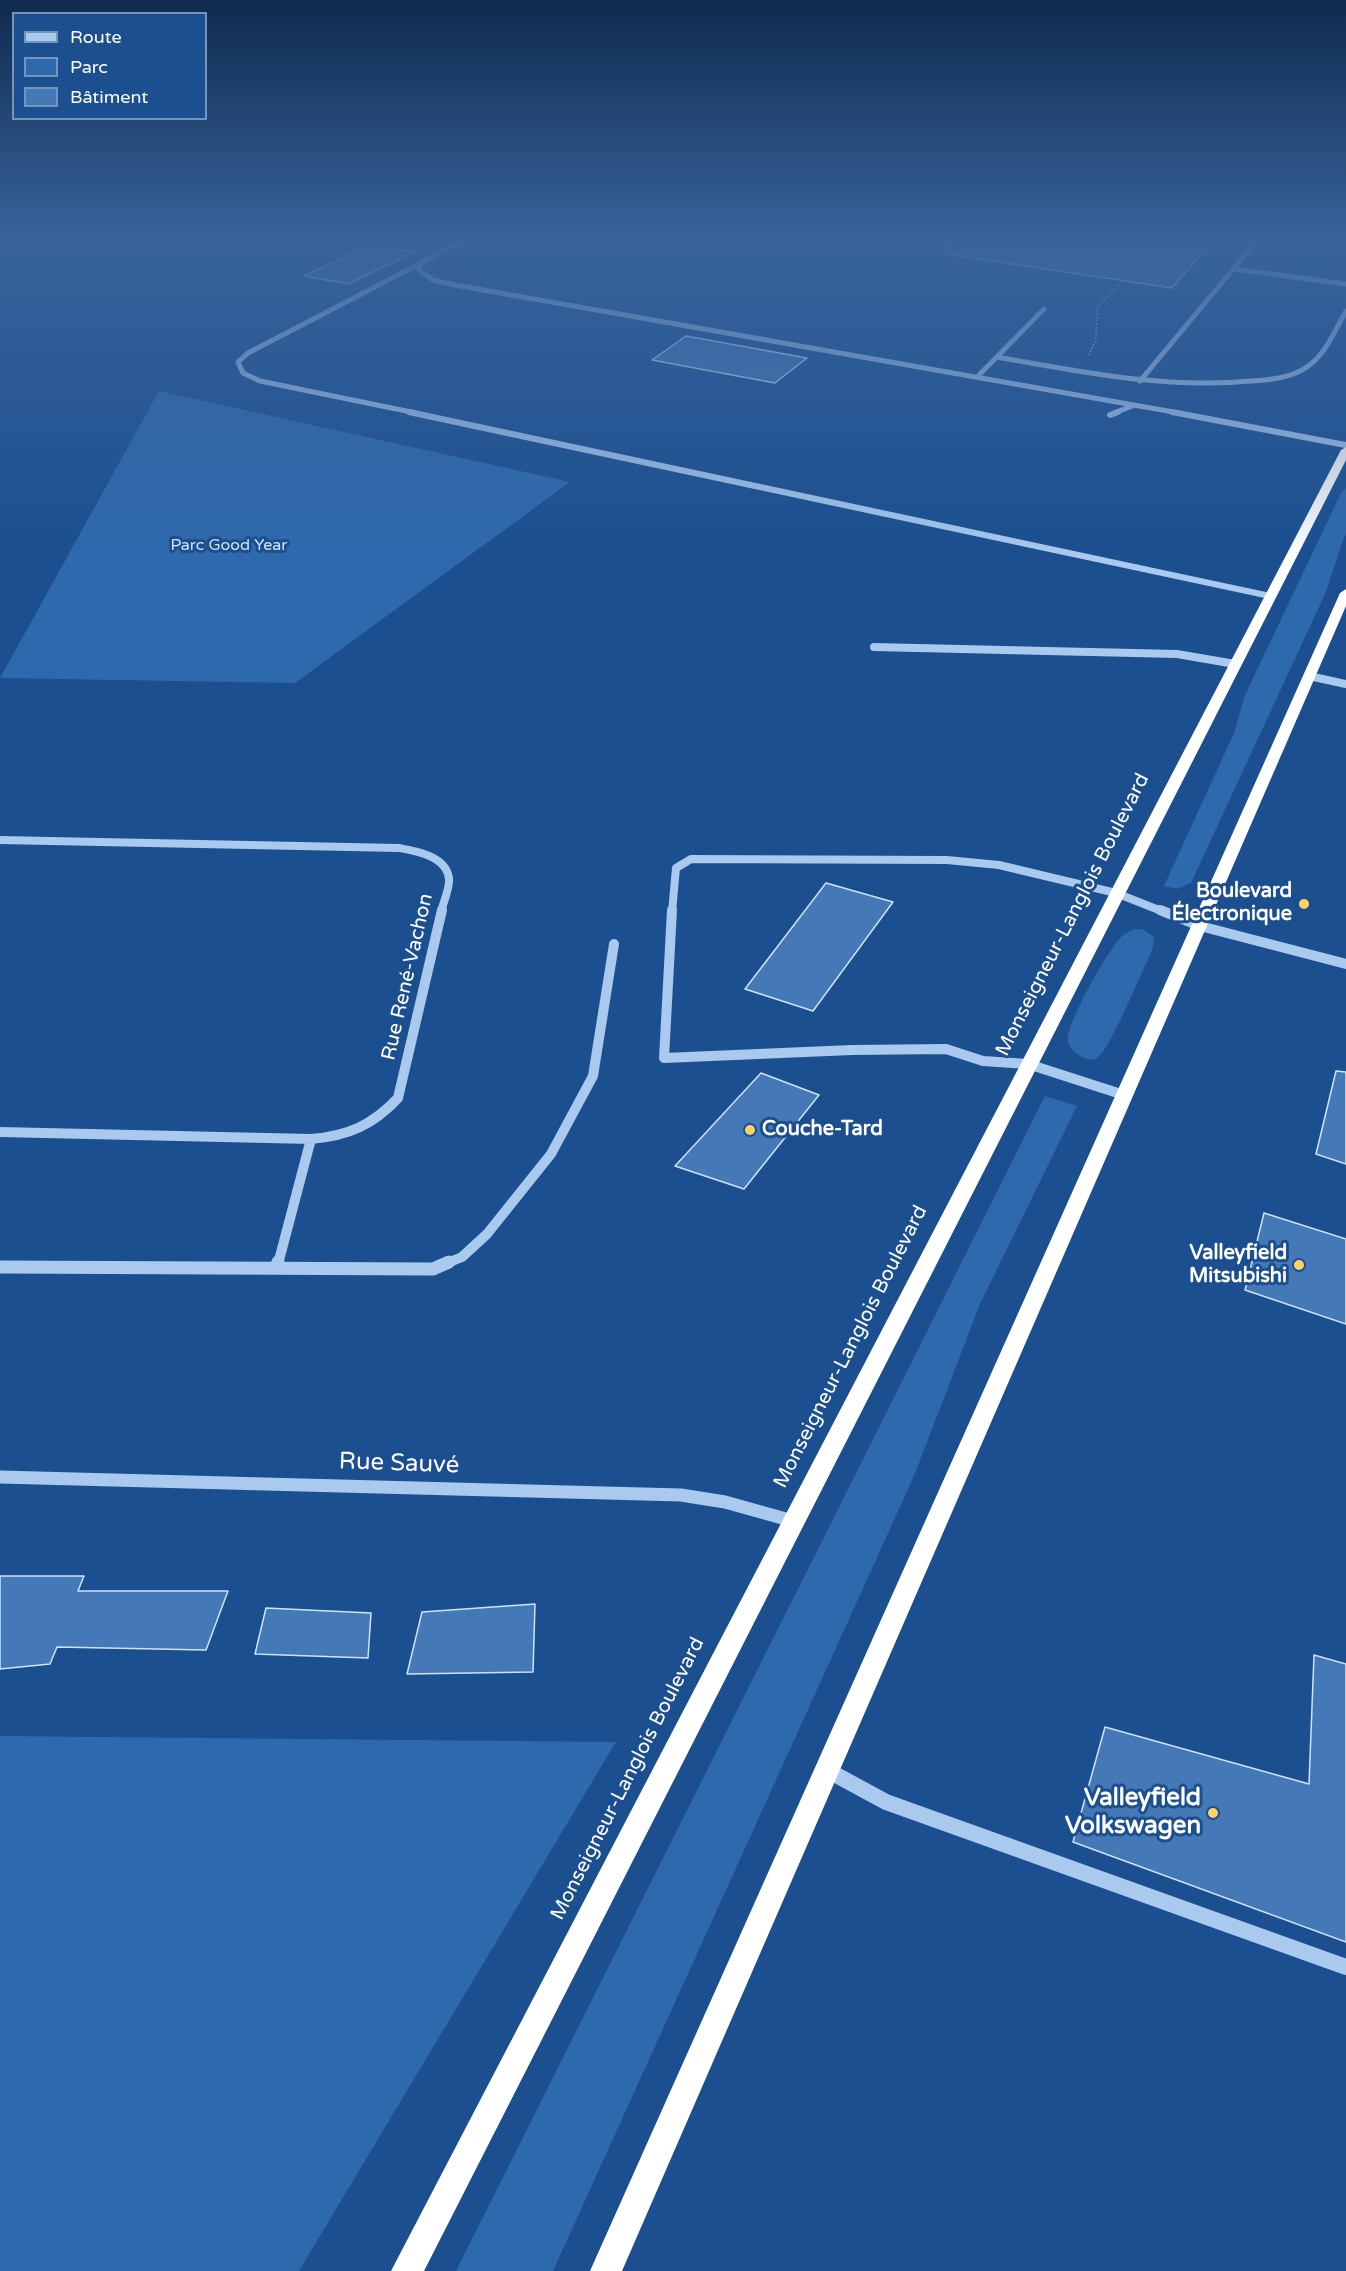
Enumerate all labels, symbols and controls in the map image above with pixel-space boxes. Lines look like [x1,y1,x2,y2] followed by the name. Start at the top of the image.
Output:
[12,12,207,120] legend
[70,26,122,48] text: Route
[70,56,108,78] text: Parc
[70,86,148,108] text: Bâtiment
[171,536,287,556] park label: Parc Good Year
[991,770,1155,1060] street label: Monseigneur-Langlois Boulevard
[1172,880,1292,927] place label: Boulevard Électronique
[377,891,439,1063] street label: Rue René-Vachon
[1297,897,1311,911] marker: Boulevard Électronique
[762,1118,883,1142] place label: Couche-Tard
[743,1123,757,1137] marker: Couche-Tard
[769,1202,933,1492] street label: Monseigneur-Langlois Boulevard
[1189,1242,1287,1289] place label: Valleyfield Mitsubishi
[1292,1258,1306,1272] marker: Valleyfield Mitsubishi
[338,1448,460,1480] street label: Rue Sauvé
[546,1634,710,1924] street label: Monseigneur-Langlois Boulevard
[1065,1785,1201,1841] place label: Valleyfield Volkswagen
[1206,1806,1220,1820] marker: Valleyfield Volkswagen

